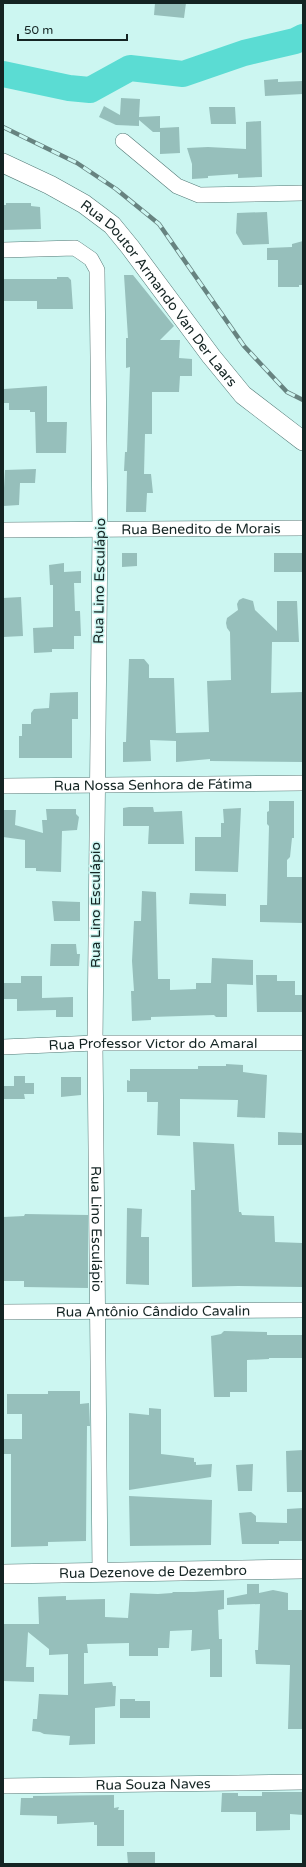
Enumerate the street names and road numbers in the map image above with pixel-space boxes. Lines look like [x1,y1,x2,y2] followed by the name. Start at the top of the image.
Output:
[77,196,241,391] street label: Rua Doutor Armando Van Der Laars
[90,518,109,644] street label: Rua Lino Esculápio
[121,520,281,538] street label: Rua Benedito de Morais
[54,776,252,794] street label: Rua Nossa Senhora de Fátima
[87,842,104,968] street label: Rua Lino Esculápio
[48,1035,257,1054] street label: Rua Professor Victor do Amaral
[87,1166,105,1292] street label: Rua Lino Esculápio
[56,1302,250,1321] street label: Rua Antônio Cândido Cavalin
[59,1562,247,1582] street label: Rua Dezenove de Dezembro
[95,1775,211,1794] street label: Rua Souza Naves

